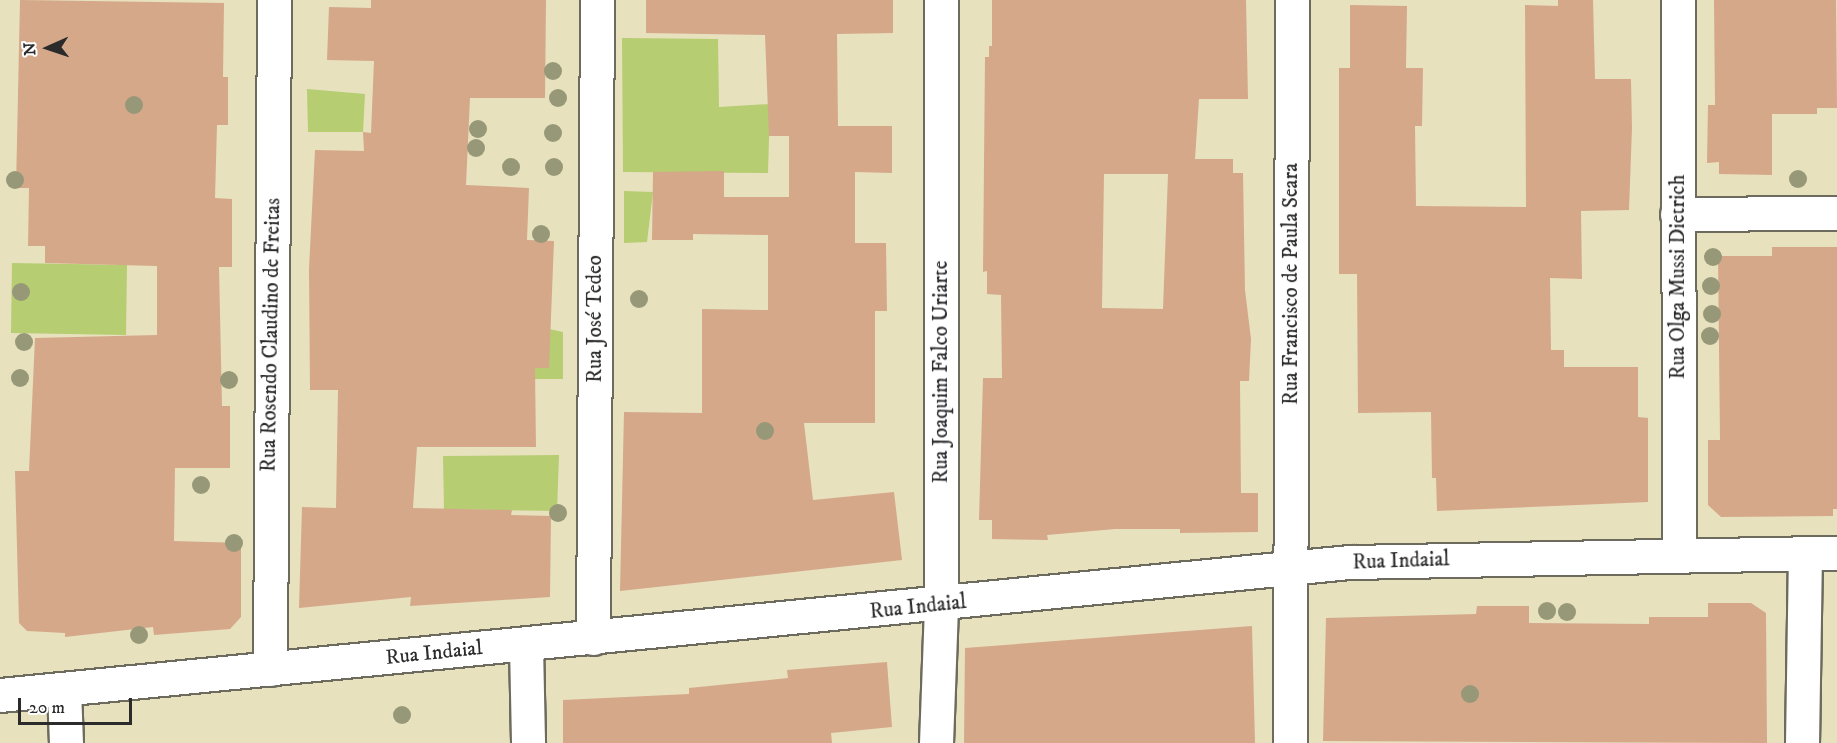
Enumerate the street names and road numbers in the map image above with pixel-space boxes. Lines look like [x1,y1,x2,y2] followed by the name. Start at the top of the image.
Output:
[1278,163,1304,405] street label: Rua Francisco de Paula Seara
[1665,175,1691,379] street label: Rua Olga Mussi Dietrich
[256,198,286,472] street label: Rua Rosendo Claudino de Freitas
[582,255,608,383] street label: Rua José Tedeo
[928,260,954,484] street label: Rua Joaquim Falco Uriarte
[1352,547,1450,575] street label: Rua Indaial
[868,589,968,625] street label: Rua Indaial
[384,635,484,671] street label: Rua Indaial

